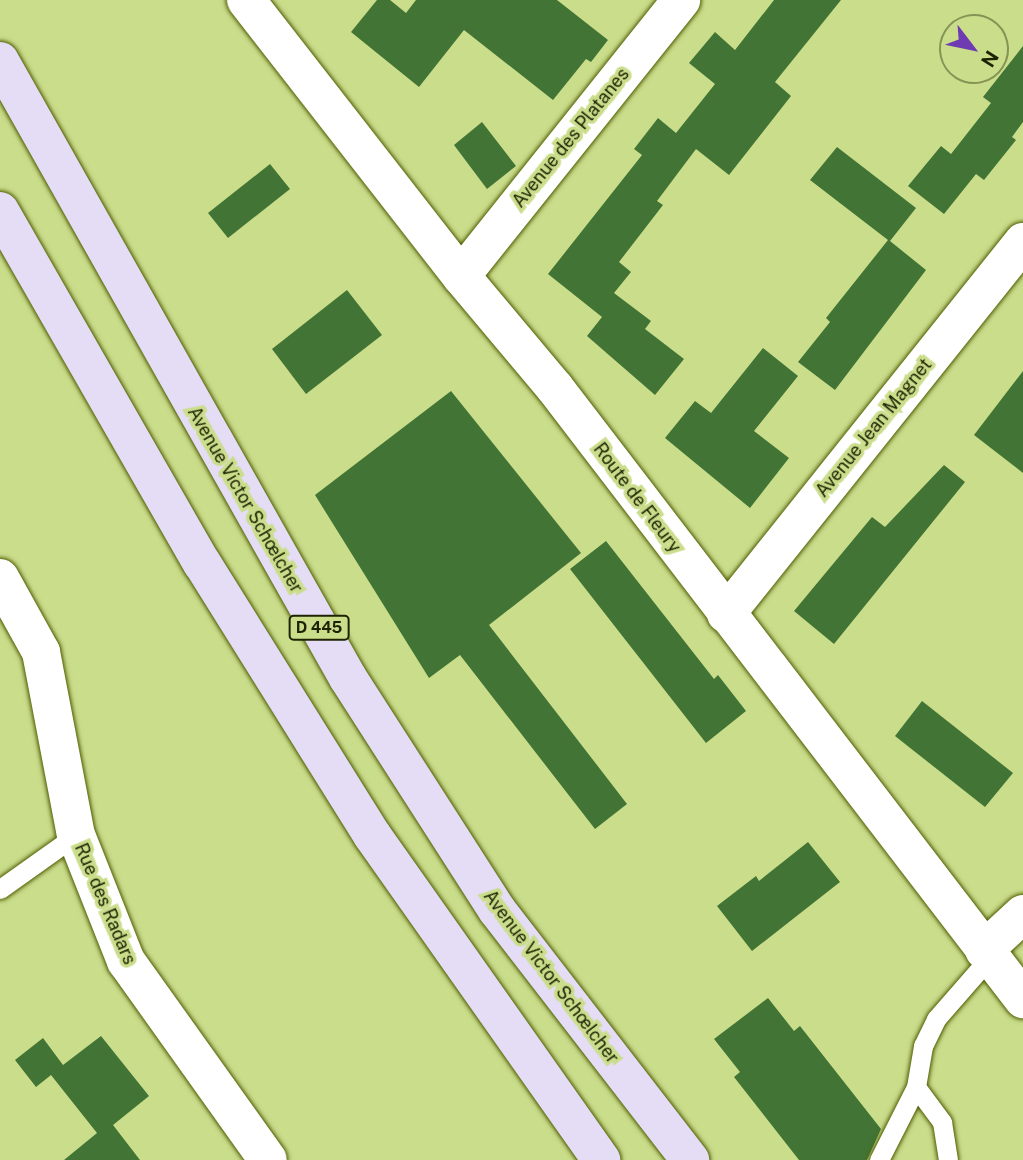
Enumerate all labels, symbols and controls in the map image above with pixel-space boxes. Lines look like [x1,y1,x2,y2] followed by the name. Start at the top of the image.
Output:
[939,14,1009,84] north arrow
[977,47,1003,71] text: N
[508,64,634,212] street label: Avenue des Platanes
[811,354,937,502] street label: Avenue Jean Magnet
[183,403,307,597] street label: Avenue Victor Schœlcher
[589,439,685,557] street label: Route de Fleury
[288,615,350,640] road number: D 445
[70,840,140,968] street label: Rue des Radars
[479,886,623,1068] street label: Avenue Victor Schœlcher

